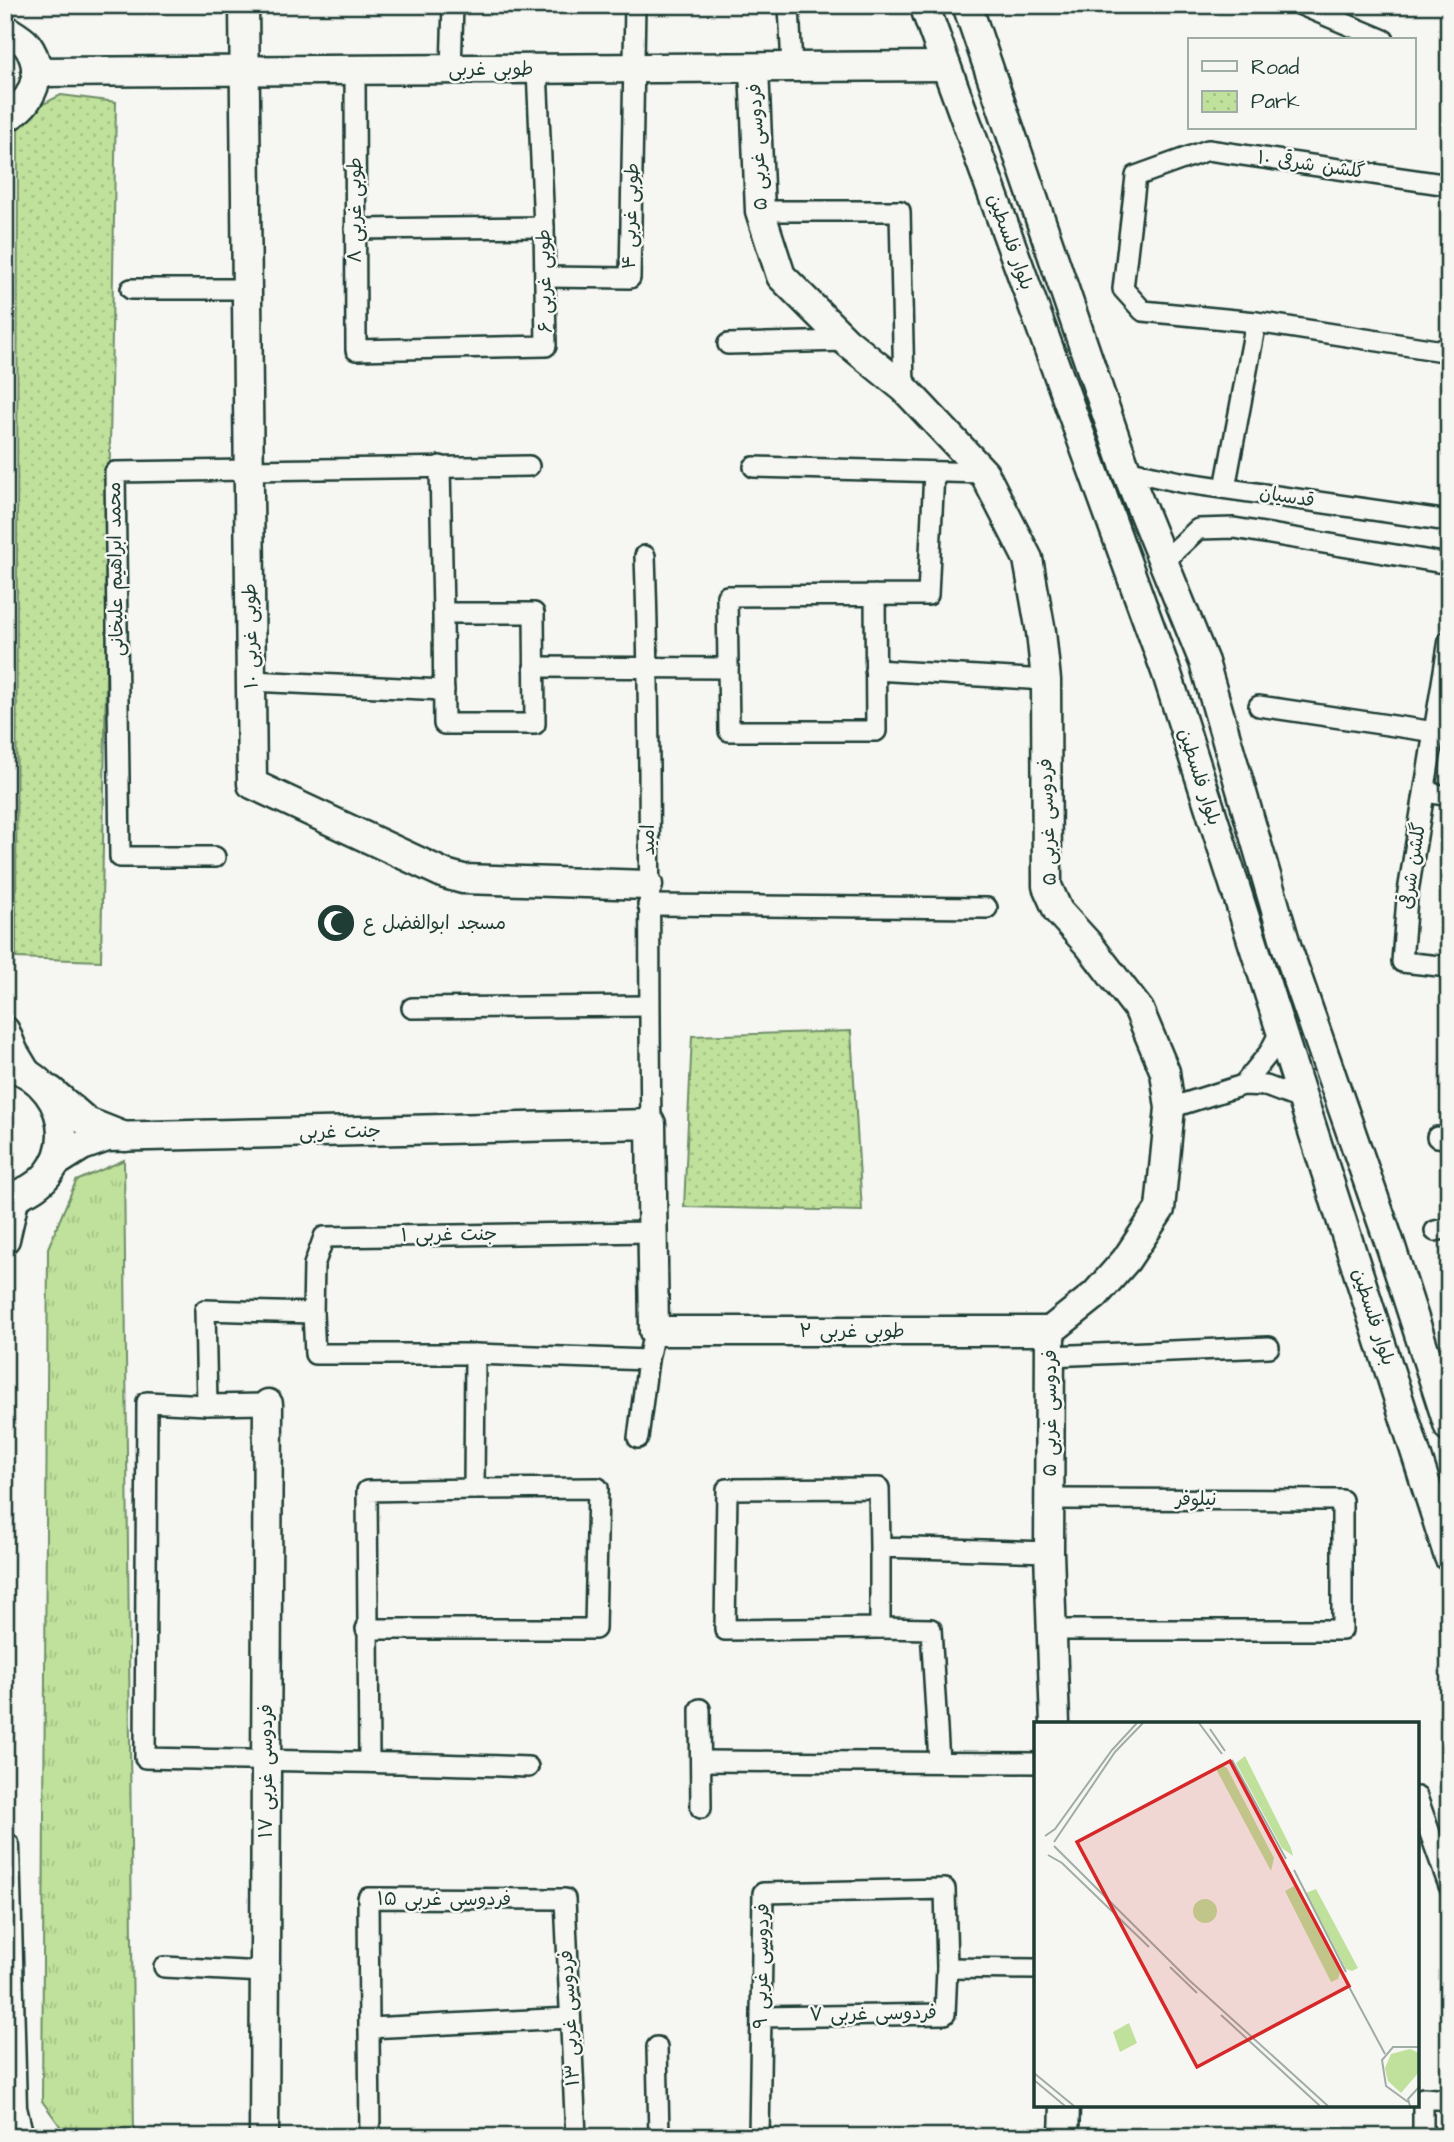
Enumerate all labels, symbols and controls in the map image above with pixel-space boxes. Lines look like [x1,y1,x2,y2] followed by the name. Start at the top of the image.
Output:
[1188,38,1416,130] legend
[1251,53,1299,82] text: Road
[449,56,533,83] street label: طوبی غربی
[741,83,775,211] street label: فردوسی غربی ۵
[1251,87,1300,116] text: Park
[1256,144,1366,186] street label: گلشن شرقی ۱۰
[342,157,369,263] street label: طوبی غربی ۸
[616,162,646,270] street label: طوبی غربی ۴
[980,190,1040,294] street label: بلوار فلسطین
[531,229,559,333] street label: طوبی غربی ۶
[1257,479,1317,515] street label: قدسیان
[101,481,131,657] street label: محمد ابراهیم علیخانی
[237,583,265,689] street label: طوبی غربی ۱۰
[1171,725,1227,829] street label: بلوار فلسطین
[1032,758,1064,886] street label: فردوسی غربی ۵
[1393,821,1433,911] street label: گلشن شرقی
[635,824,662,856] street label: امید
[315,902,357,944] mosque icon: مسجد ابوالفضل ع
[363,910,506,937] place label: مسجد ابوالفضل ع
[299,1118,381,1146] street label: جنت غربی
[401,1221,497,1249] street label: جنت غربی ۱
[1345,1265,1401,1369] street label: بلوار فلسطین
[799,1318,905,1345] street label: طوبی غربی ۲
[1037,1349,1064,1477] street label: فردوسی غربی ۵
[1173,1486,1217,1513] street label: نیلوفر
[253,1704,280,1838] street label: فردوسی غربی ۱۷
[1034,1722,1419,2107] inset map
[377,1886,511,1913] street label: فردوسی غربی ۱۵
[747,1903,777,2029] street label: فردوسی غربی ۹
[553,1949,587,2087] street label: فردوسی غربی ۱۳
[809,1999,937,2029] street label: فردوسی غربی ۷

